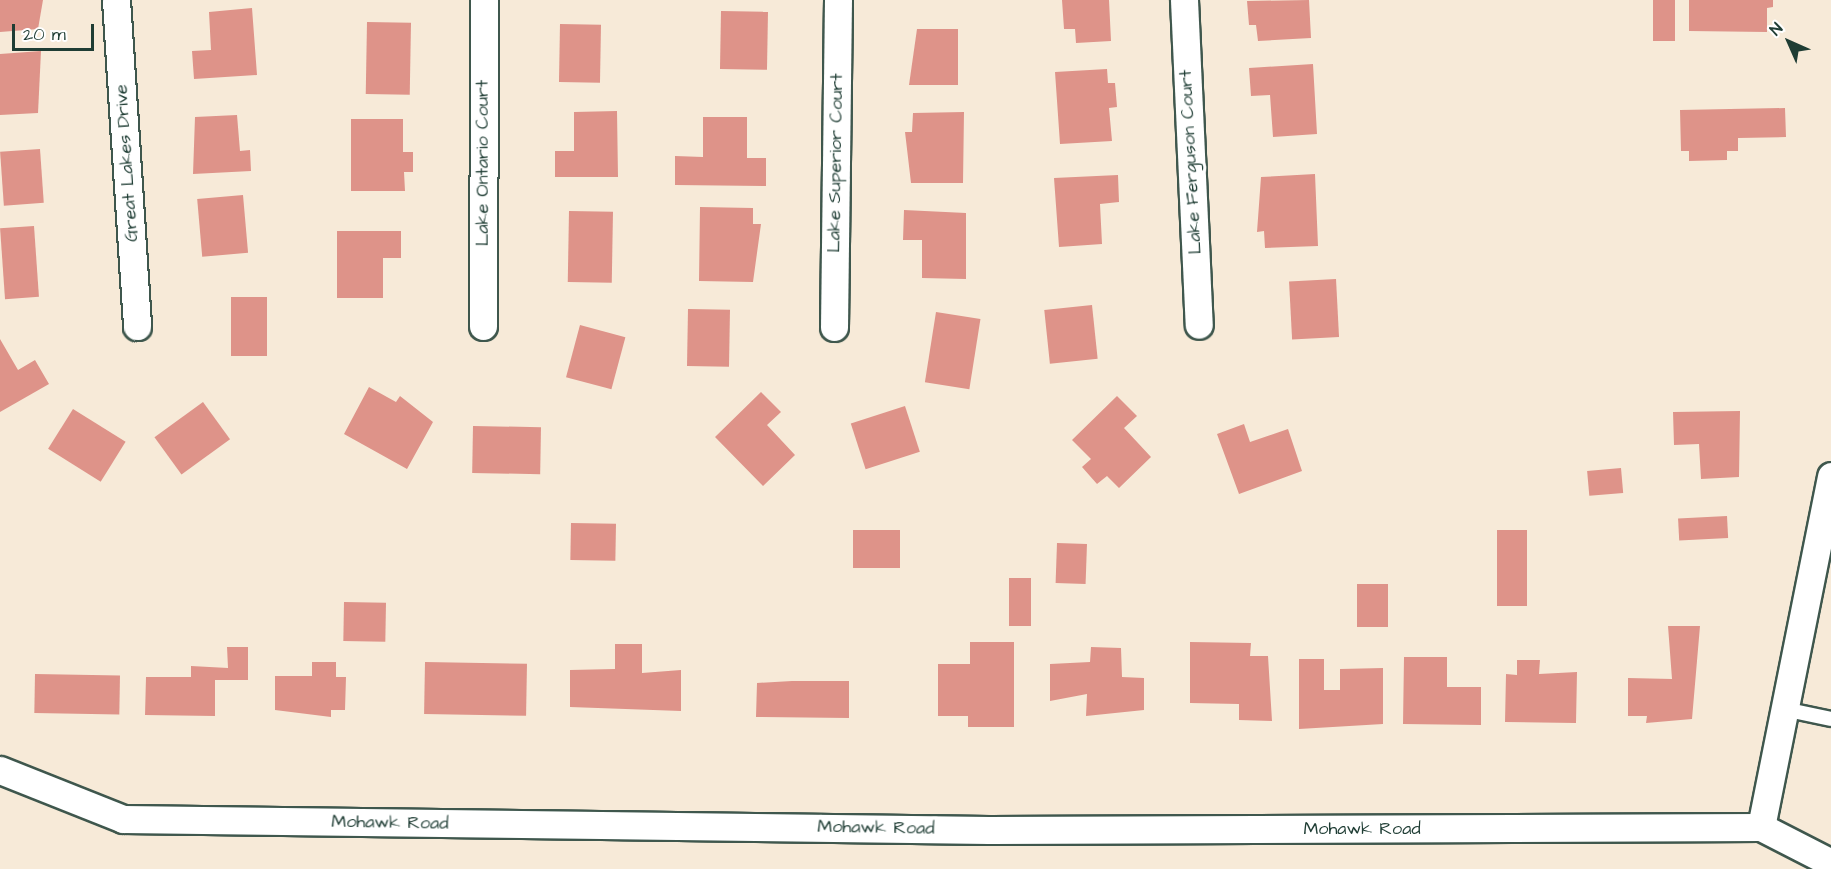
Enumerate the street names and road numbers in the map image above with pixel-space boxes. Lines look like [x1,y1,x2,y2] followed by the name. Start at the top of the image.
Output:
[1175,69,1207,255] street label: Lake Ferguson Court
[824,73,848,253] street label: Lake Superior Court
[472,80,494,246] street label: Lake Ontario Court
[111,84,143,242] street label: Great Lakes Drive
[331,811,449,835] street label: Mohawk Road
[817,816,935,840] street label: Mohawk Road
[1303,818,1421,840] street label: Mohawk Road

